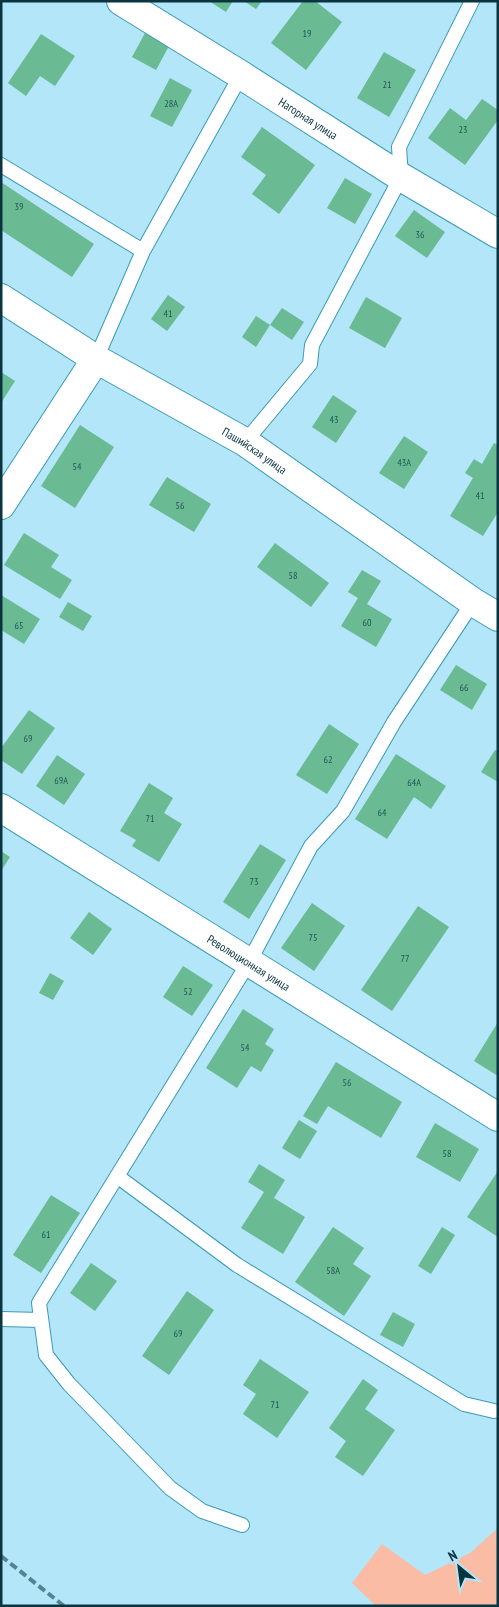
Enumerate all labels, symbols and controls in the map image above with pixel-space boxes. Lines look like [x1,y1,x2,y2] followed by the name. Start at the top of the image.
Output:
[303,27,312,40] house number: 19
[383,78,392,91] house number: 21
[276,94,341,142] street label: Нагорная улица
[164,97,178,110] house number: 28А
[459,123,468,136] house number: 23
[15,200,24,213] house number: 39
[416,228,425,241] house number: 36
[164,307,173,320] house number: 41
[330,413,339,426] house number: 43
[220,423,290,477] street label: Пашийская улица
[397,456,411,469] house number: 43А
[73,460,82,473] house number: 54
[476,489,485,502] house number: 41
[176,499,185,512] house number: 56
[289,569,298,582] house number: 58
[363,616,372,629] house number: 60
[15,619,24,632] house number: 65
[460,681,469,694] house number: 66
[24,732,33,745] house number: 69
[324,753,333,766] house number: 62
[54,774,68,787] house number: 69А
[407,776,421,789] house number: 64А
[378,806,387,819] house number: 64
[146,812,155,825] house number: 71
[250,875,259,888] house number: 73
[205,931,293,994] street label: Революционная улица
[309,931,318,944] house number: 75
[401,952,410,965] house number: 77
[184,985,193,998] house number: 52
[241,1041,250,1054] house number: 54
[343,1076,352,1089] house number: 56
[443,1147,452,1160] house number: 58
[42,1228,51,1241] house number: 61
[326,1264,340,1277] house number: 58А
[174,1327,183,1340] house number: 69
[271,1398,280,1411] house number: 71
[434,1542,484,1592] north arrow
[445,1546,460,1565] text: N

